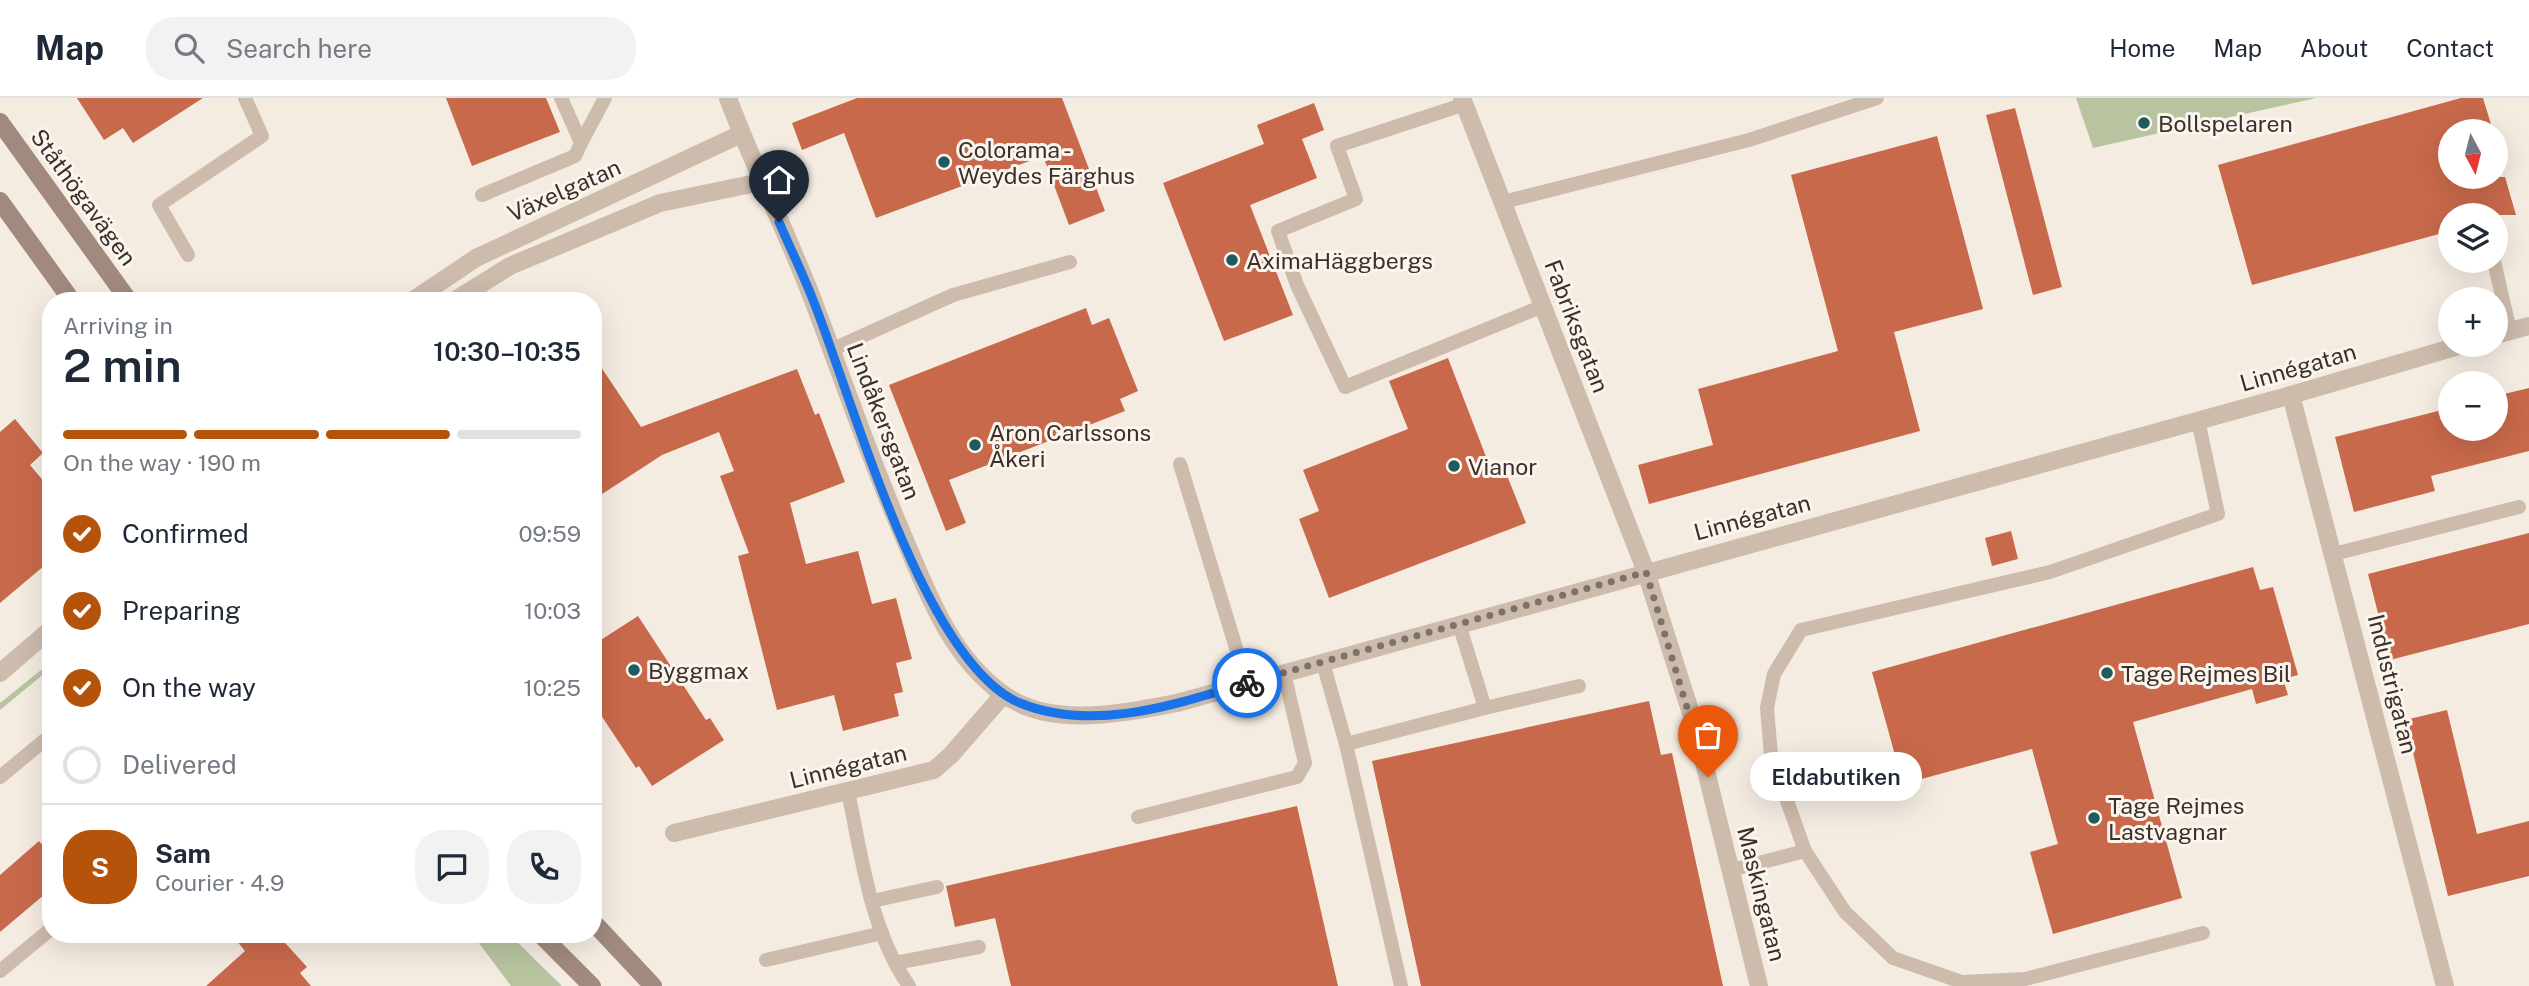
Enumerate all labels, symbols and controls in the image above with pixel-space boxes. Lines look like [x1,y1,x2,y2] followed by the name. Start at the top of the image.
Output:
[146,17,636,80] search box
[35,29,104,67] text: Map
[170,29,208,67] icon: search
[226,33,372,64] text: Search here
[2109,34,2175,62] text: Home
[2213,34,2262,62] text: Map
[2300,34,2368,62] text: About
[2406,34,2494,62] text: Contact
[2158,110,2293,137] place label: Bollspelaren
[2136,115,2152,131] marker: Bollspelaren
[2438,119,2508,189] north arrow
[2438,119,2508,441] map controls
[26,124,142,270] street label: Ståthögavägen
[958,136,1135,189] place label: Colorama - Weydes Färghus
[749,150,809,222] pin
[503,153,625,227] street label: Växelgatan
[936,154,952,170] marker: Colorama - Weydes Färghus
[760,161,798,199] icon: home
[2438,203,2508,273] button: layers
[1246,247,1433,274] place label: AximaHäggbergs
[1224,252,1240,268] marker: AximaHäggbergs
[1539,256,1615,396] street label: Fabriksgatan
[2438,287,2508,357] button: +
[63,312,173,339] text: Arriving in
[433,336,581,367] text: 10:30–10:35
[63,338,182,392] text: 2 min
[2237,338,2359,396] street label: Linnégatan
[842,339,926,503] street label: Lindåkersgatan
[2438,371,2508,441] button: −
[989,419,1151,472] place label: Aron Carlssons Åkeri
[967,437,983,453] marker: Aron Carlssons Åkeri
[63,449,261,476] text: On the way · 190 m
[1468,453,1537,480] place label: Vianor
[1446,458,1462,474] marker: Vianor
[1691,488,1813,546] street label: Linnégatan
[63,515,101,553] icon: check
[122,518,249,549] text: Confirmed
[518,520,581,547] text: 09:59
[63,592,101,630] icon: check
[122,595,241,626] text: Preparing
[524,597,581,624] text: 10:03
[2363,611,2423,757] street label: Industrigatan
[1212,648,1282,718] courier
[648,657,749,684] place label: Byggmax
[2121,660,2291,687] place label: Tage Rejmes Bil
[626,662,642,678] marker: Byggmax
[1228,664,1266,702] icon: bike
[2099,665,2115,681] marker: Tage Rejmes Bil
[63,669,101,707] icon: check
[122,672,256,703] text: On the way
[523,674,581,701] text: 10:25
[1678,705,1738,777] pin
[1689,716,1727,754] icon: bag
[787,738,909,794] street label: Linnégatan
[122,749,237,780] text: Delivered
[1750,752,1922,802] callout: Eldabutiken
[1771,763,1901,790] text: Eldabutiken
[2108,792,2244,845] place label: Tage Rejmes Lastvagnar
[2086,810,2102,826] marker: Tage Rejmes Lastvagnar
[1732,824,1792,964] street label: Maskingatan
[415,830,489,904] button: chat
[507,830,581,904] button: phone
[155,838,211,869] text: Sam
[91,852,109,883] text: S
[155,869,284,896] text: Courier · 4.9

